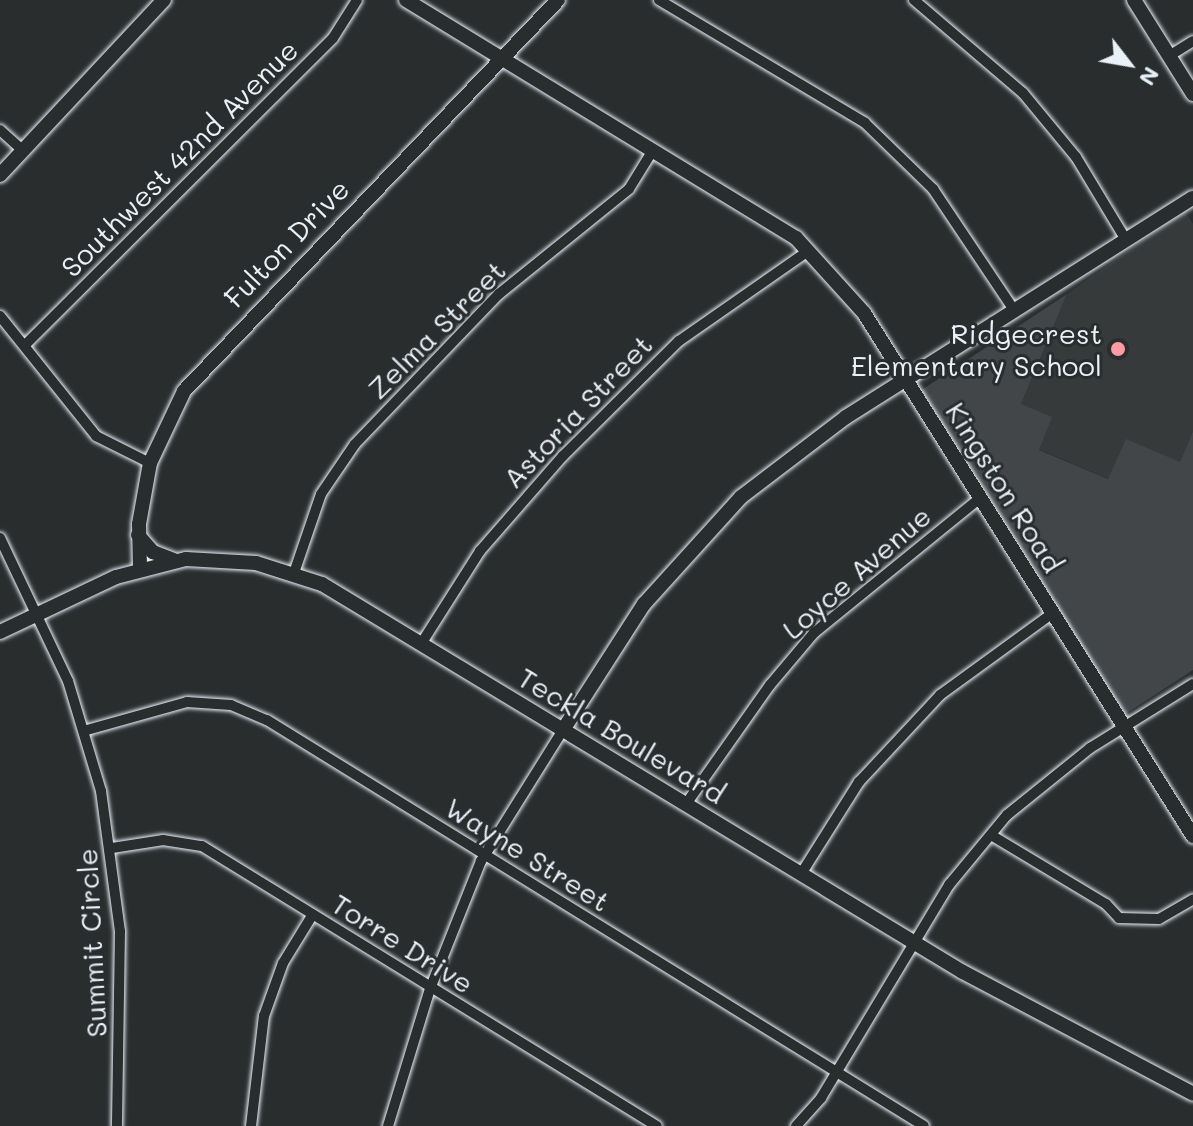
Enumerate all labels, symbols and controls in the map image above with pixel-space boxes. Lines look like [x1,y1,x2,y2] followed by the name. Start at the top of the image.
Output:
[1089,24,1169,104] north arrow
[54,33,304,283] street label: Southwest 42nd Avenue
[1133,62,1167,91] text: N
[216,172,356,314] street label: Fulton Drive
[360,253,512,405] street label: Zelma Street
[851,316,1102,382] place label: Ridgecrest Elementary School
[495,327,659,495] street label: Astoria Street
[1109,340,1127,358] marker: Ridgecrest Elementary School
[939,396,1071,578] street label: Kingston Road
[775,498,937,646] street label: Loyce Avenue
[512,660,732,810] street label: Teckla Boulevard
[440,790,616,918] street label: Wayne Street
[69,848,113,1038] street label: Summit Circle
[326,886,480,1000] street label: Torre Drive

